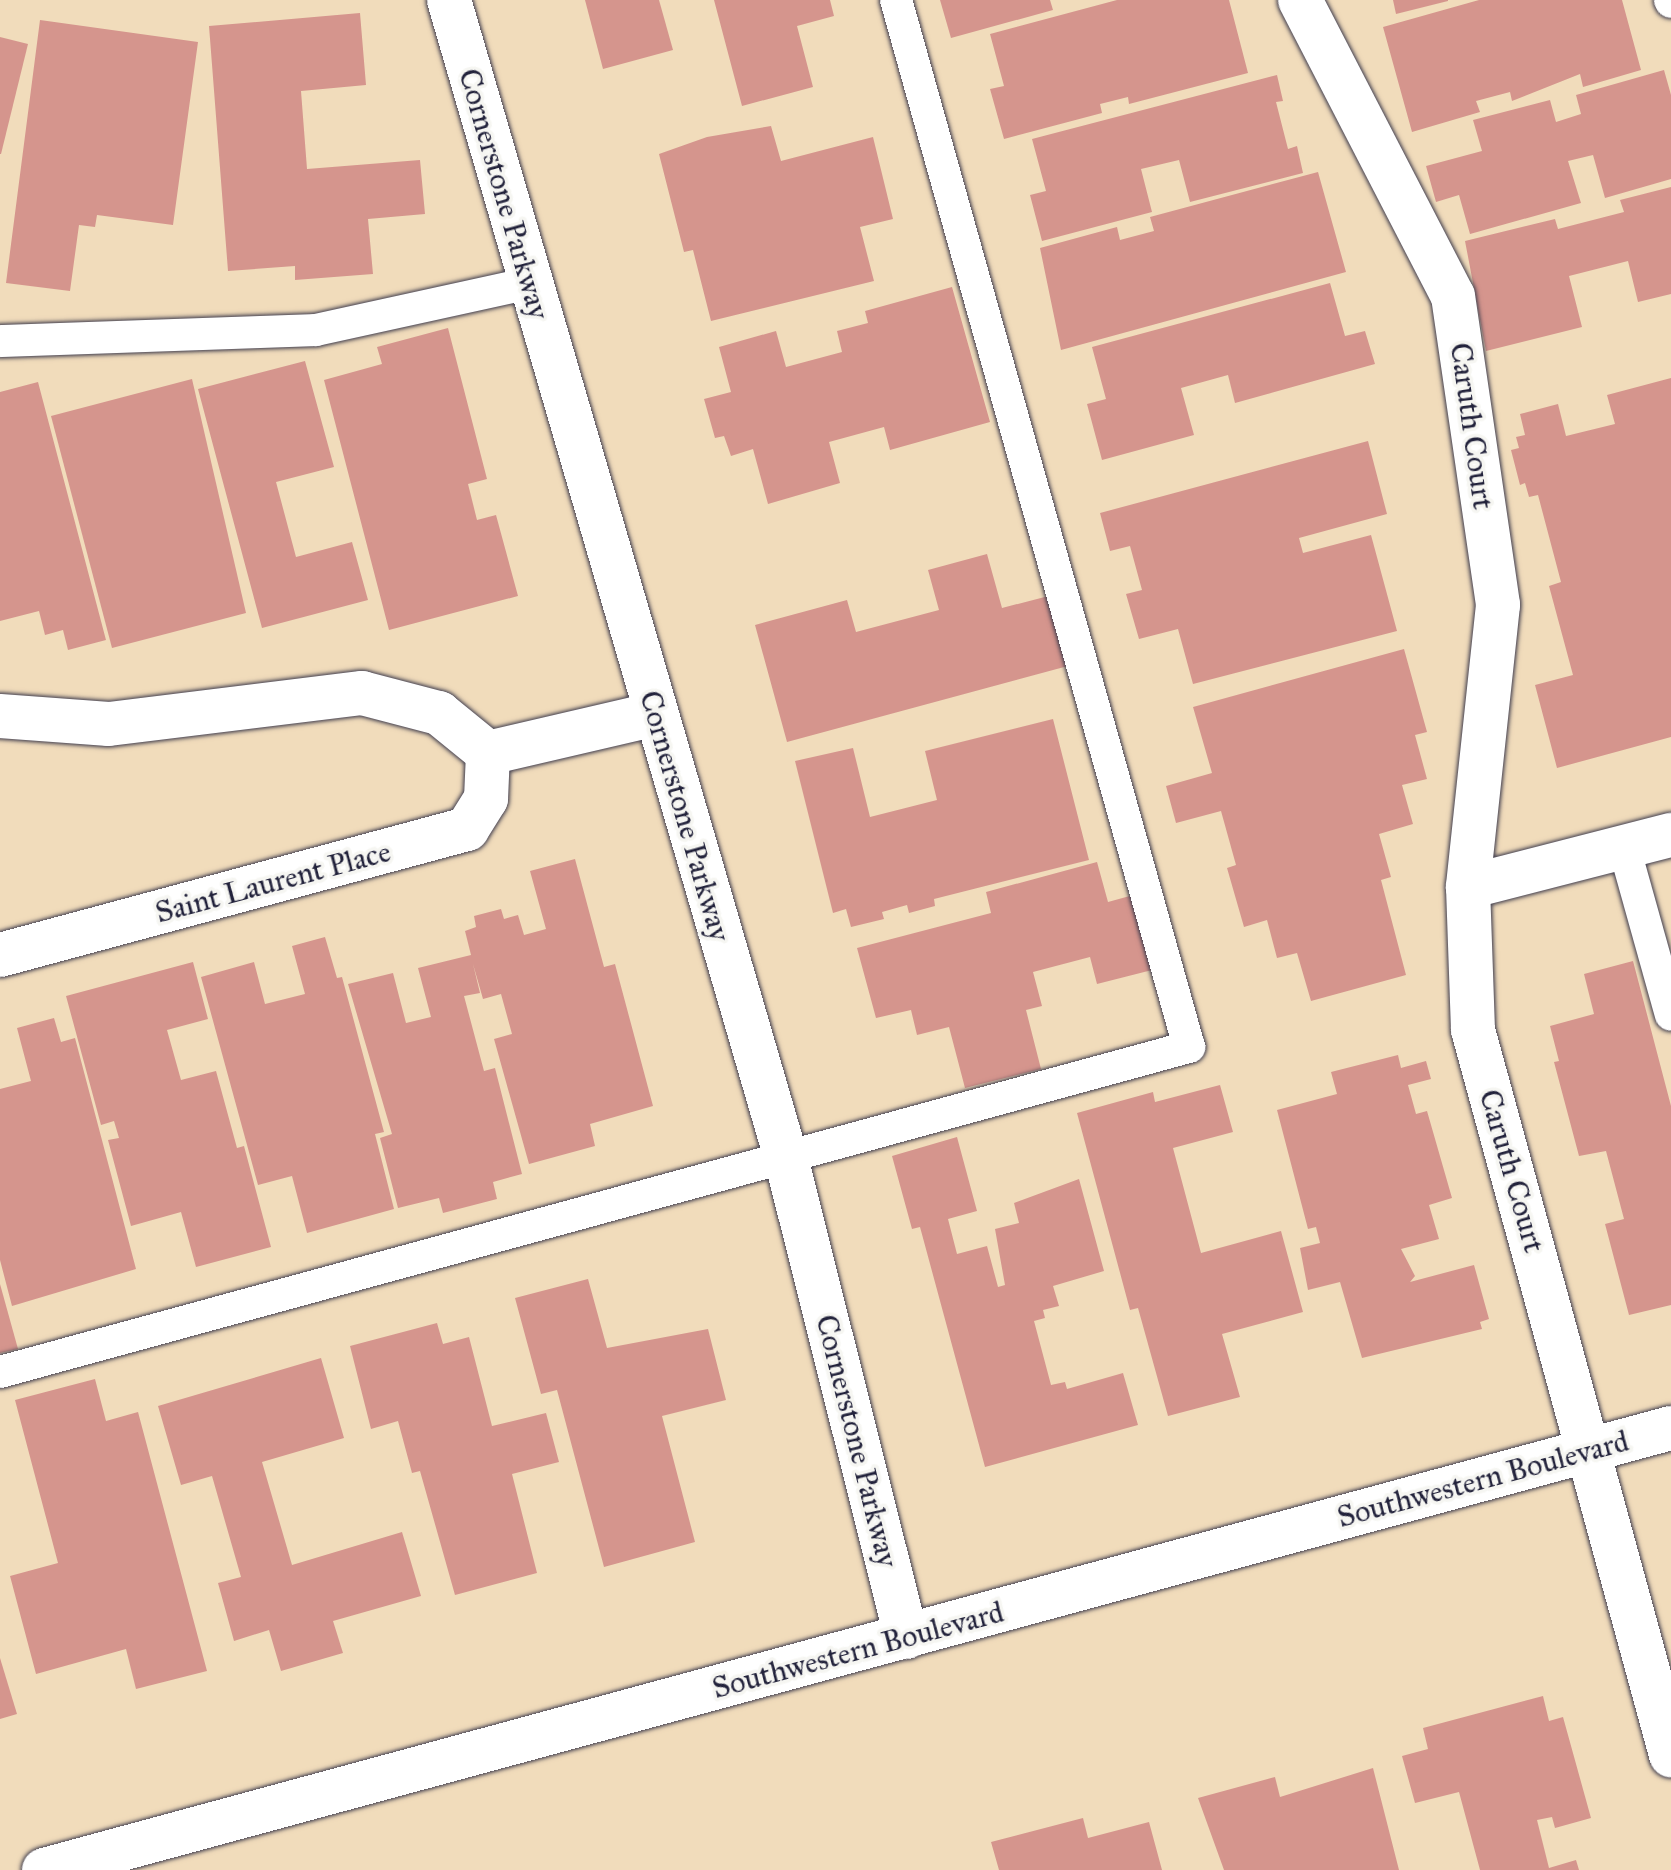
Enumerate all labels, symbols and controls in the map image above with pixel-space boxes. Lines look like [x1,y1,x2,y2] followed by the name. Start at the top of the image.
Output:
[451,64,557,324] street label: Cornerstone Parkway
[1442,340,1502,512] street label: Caruth Court
[632,686,738,946] street label: Cornerstone Parkway
[151,833,395,931] street label: Saint Laurent Place
[1472,1085,1552,1257] street label: Caruth Court
[808,1311,906,1571] street label: Cornerstone Parkway
[1333,1423,1633,1535] street label: Southwestern Boulevard
[708,1594,1008,1706] street label: Southwestern Boulevard

